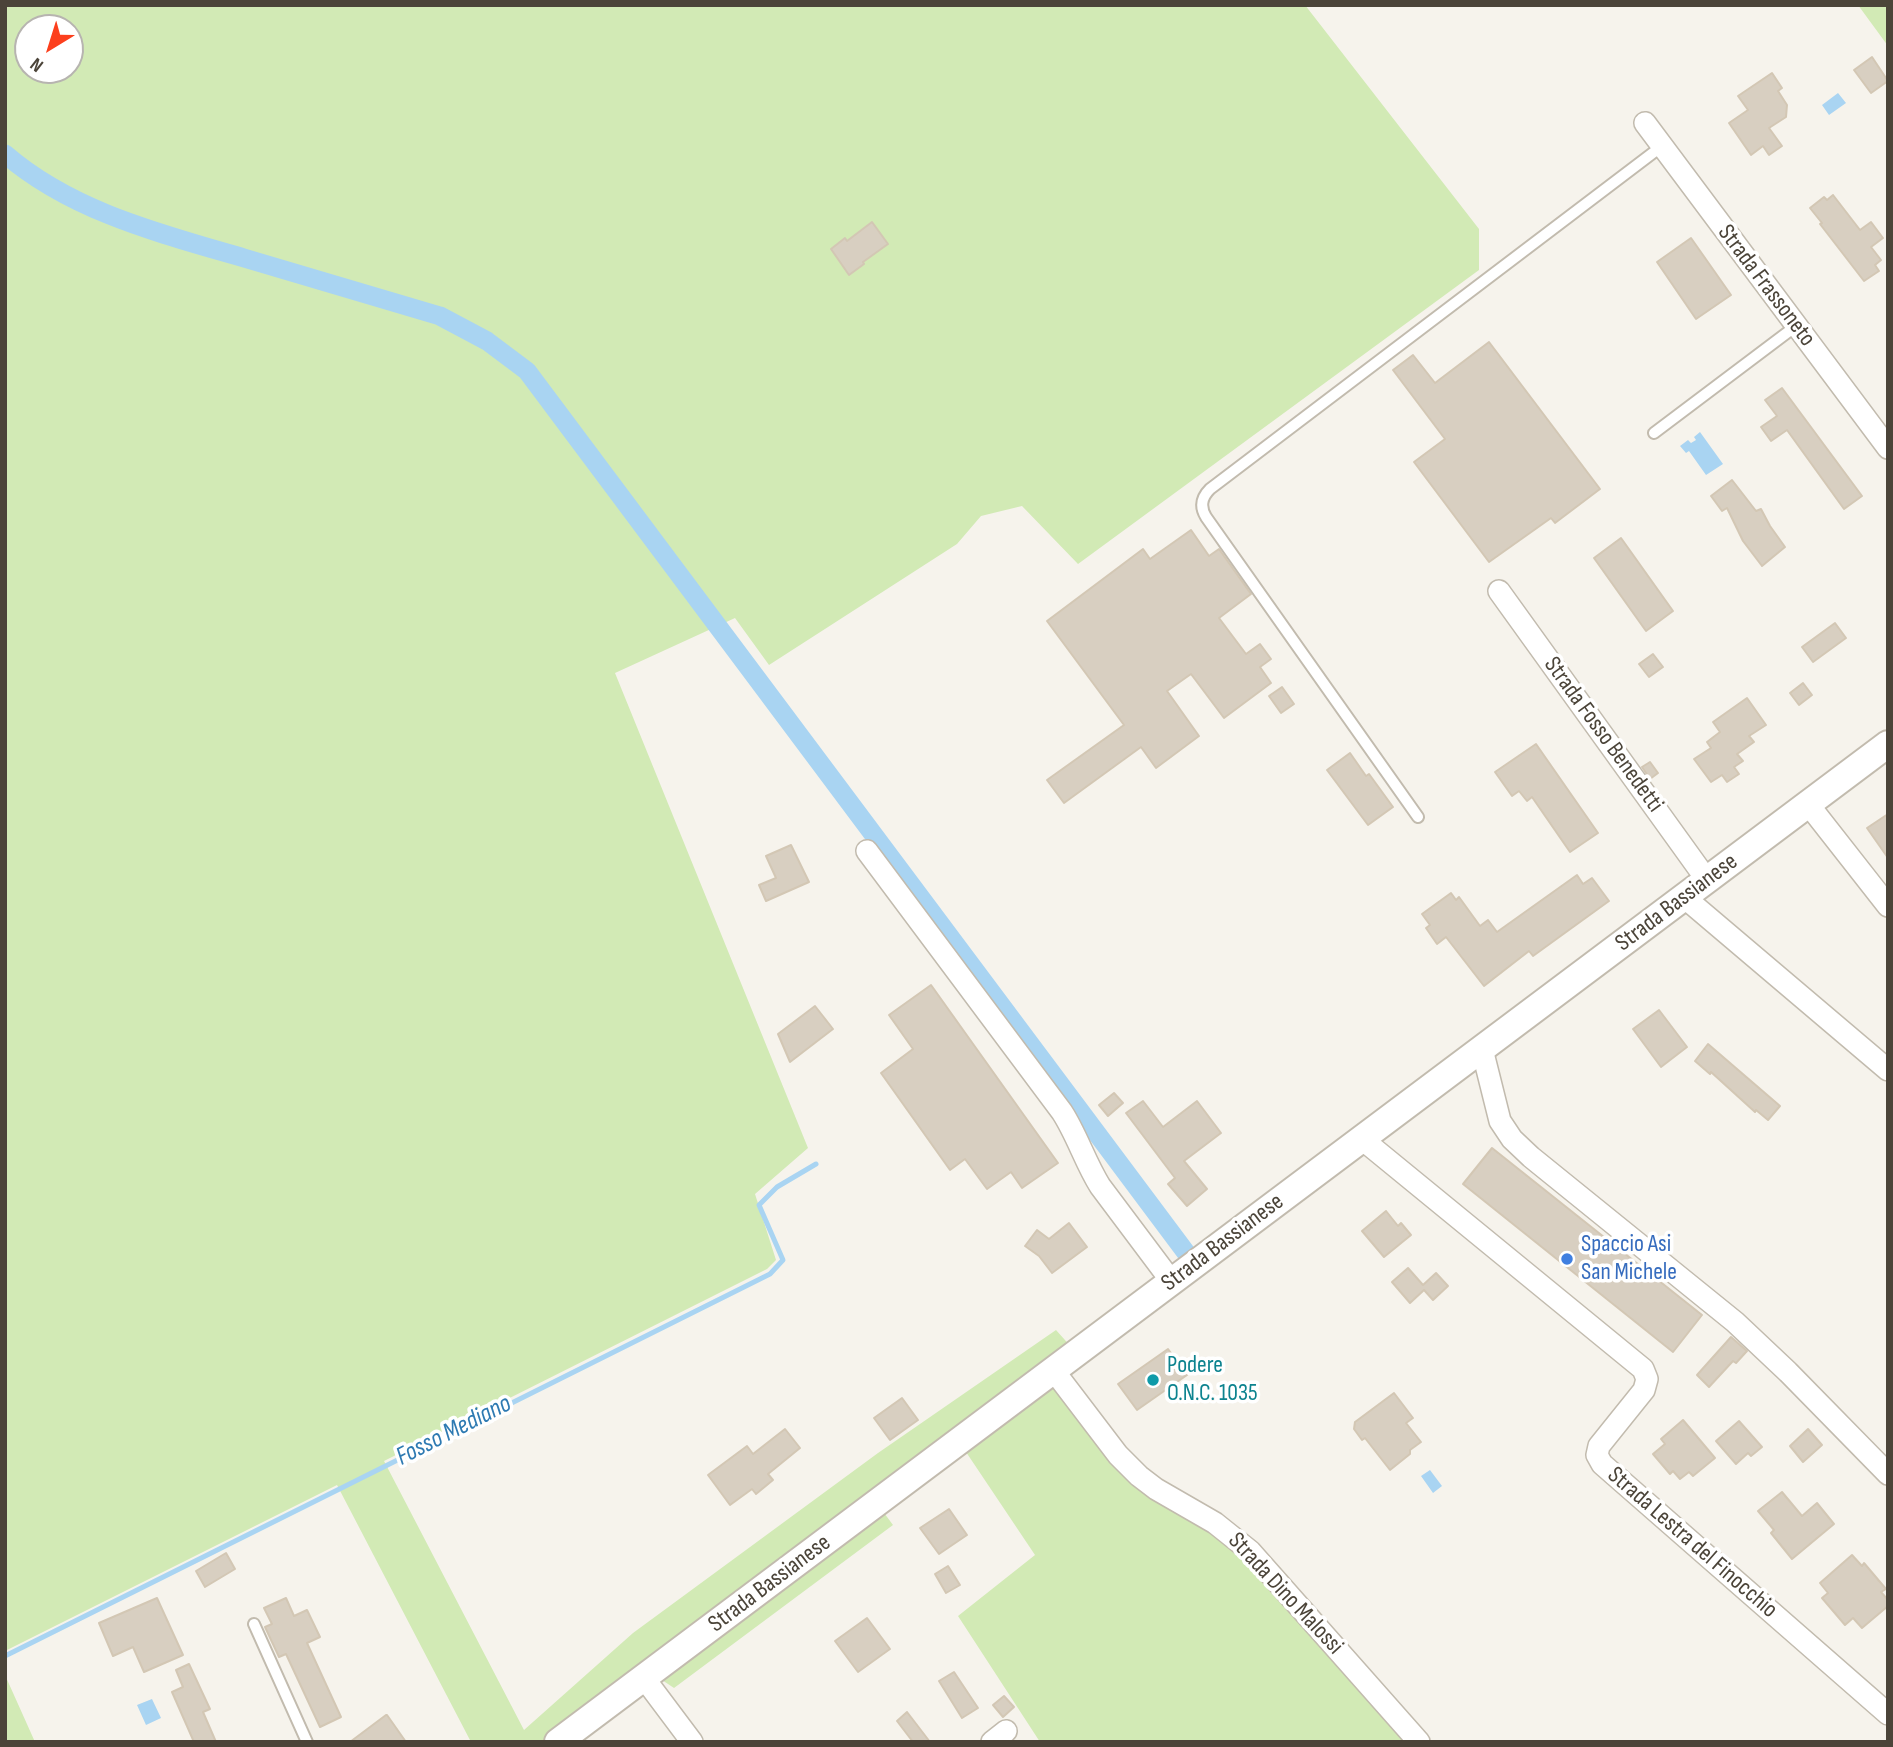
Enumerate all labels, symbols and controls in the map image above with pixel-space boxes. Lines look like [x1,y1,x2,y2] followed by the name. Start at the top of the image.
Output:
[14,14,84,84] north arrow
[26,52,48,77] text: N
[1711,219,1821,353] street label: Strada Frassoneto
[1537,652,1669,818] street label: Strada Fosso Benedetti
[1610,848,1744,958] street label: Strada Bassianese
[1156,1188,1290,1298] street label: Strada Bassianese
[1581,1231,1677,1287] place label: Spaccio Asi San Michele
[1559,1251,1575,1267] marker: Spaccio Asi San Michele
[1167,1352,1258,1408] place label: Podere O.N.C. 1035
[1145,1372,1161,1388] marker: Podere O.N.C. 1035
[391,1389,517,1473] water label: Fosso Mediano
[1601,1461,1783,1625] street label: Strada Lestra del Finocchio
[1221,1527,1349,1661] street label: Strada Dino Malossi
[703,1529,837,1639] street label: Strada Bassianese

